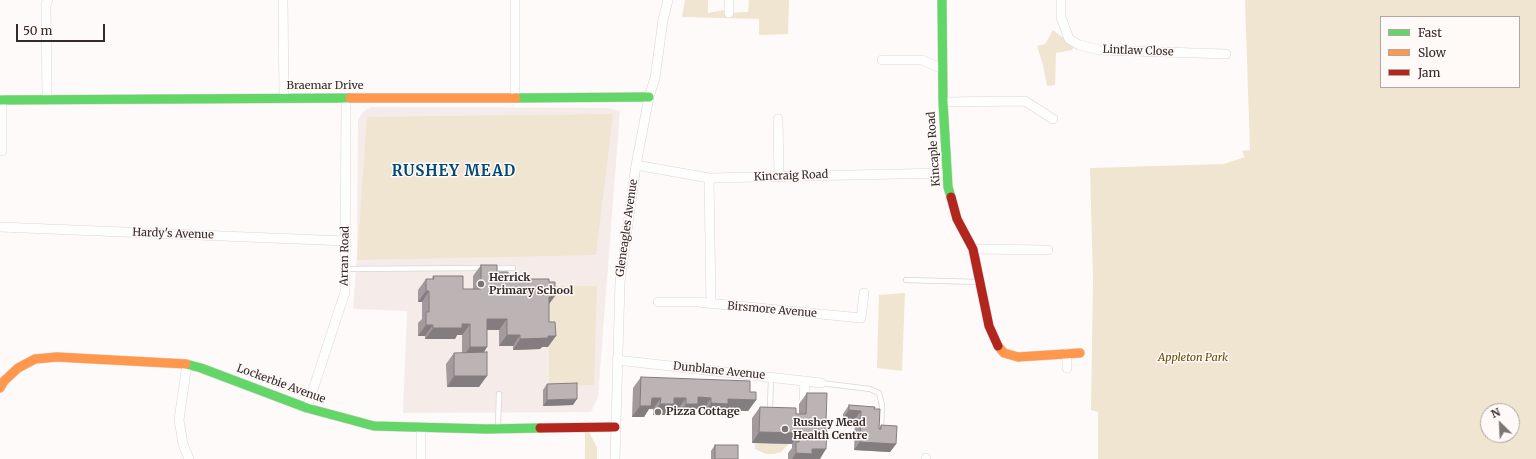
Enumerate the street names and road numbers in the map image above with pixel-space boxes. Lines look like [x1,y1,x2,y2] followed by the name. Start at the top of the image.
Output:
[1102,43,1174,59] street label: Lintlaw Close
[287,79,363,93] street label: Braemar Drive
[925,111,943,187] street label: Kincaple Road
[754,168,828,184] street label: Kincraig Road
[614,178,640,278] street label: Gleneagles Avenue
[132,226,214,242] street label: Hardy's Avenue
[338,226,352,286] street label: Arran Road
[727,300,817,320] street label: Birsmore Avenue
[672,360,766,382] street label: Dunblane Avenue
[235,362,327,406] street label: Lockerbie Avenue

